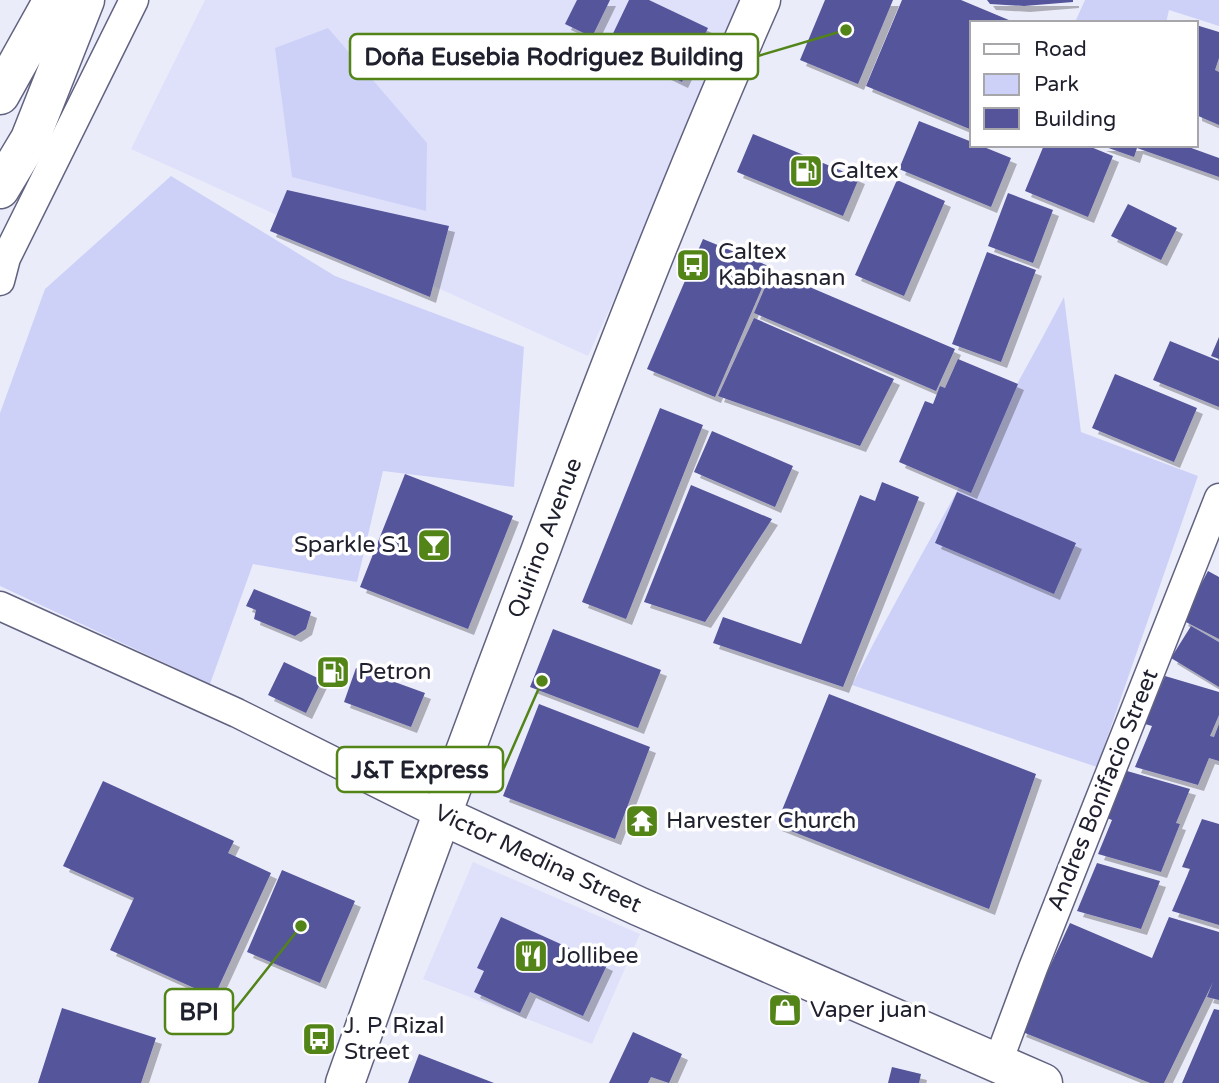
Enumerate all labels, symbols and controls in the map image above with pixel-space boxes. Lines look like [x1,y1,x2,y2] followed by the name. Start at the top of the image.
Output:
[970,21,1198,147] legend
[350,34,758,79] callout: Doña Eusebia Rodriguez Building
[1034,37,1087,62] text: Road
[364,43,744,72] text: Doña Eusebia Rodriguez Building
[1034,72,1079,97] text: Park
[1034,107,1116,132] text: Building
[787,152,825,190] fuel station icon: Caltex
[830,157,899,185] place label: Caltex
[718,238,846,292] place label: Caltex Kabihasnan
[674,246,712,284] bus stop icon: Caltex Kabihasnan
[502,454,588,622] street label: Quirino Avenue
[415,526,453,564] bar icon: Sparkle S1
[294,531,410,559] place label: Sparkle S1
[314,653,352,691] fuel station icon: Petron
[358,658,431,686] place label: Petron
[1042,665,1164,915] street label: Andres Bonifacio Street
[337,747,503,792] callout: J&T Express
[350,756,489,785] text: J&T Express
[430,799,646,919] street label: Victor Medina Street
[623,802,661,840] temple icon: Harvester Church
[666,807,856,835] place label: Harvester Church
[512,937,550,975] restaurant icon: Jollibee
[556,942,638,970] place label: Jollibee
[165,989,233,1034] callout: BPI
[766,991,804,1029] shop icon: Vaper juan
[810,996,927,1024] place label: Vaper juan
[179,998,219,1027] text: BPI
[344,1012,445,1066] place label: J. P. Rizal Street
[300,1020,338,1058] bus stop icon: J. P. Rizal Street

